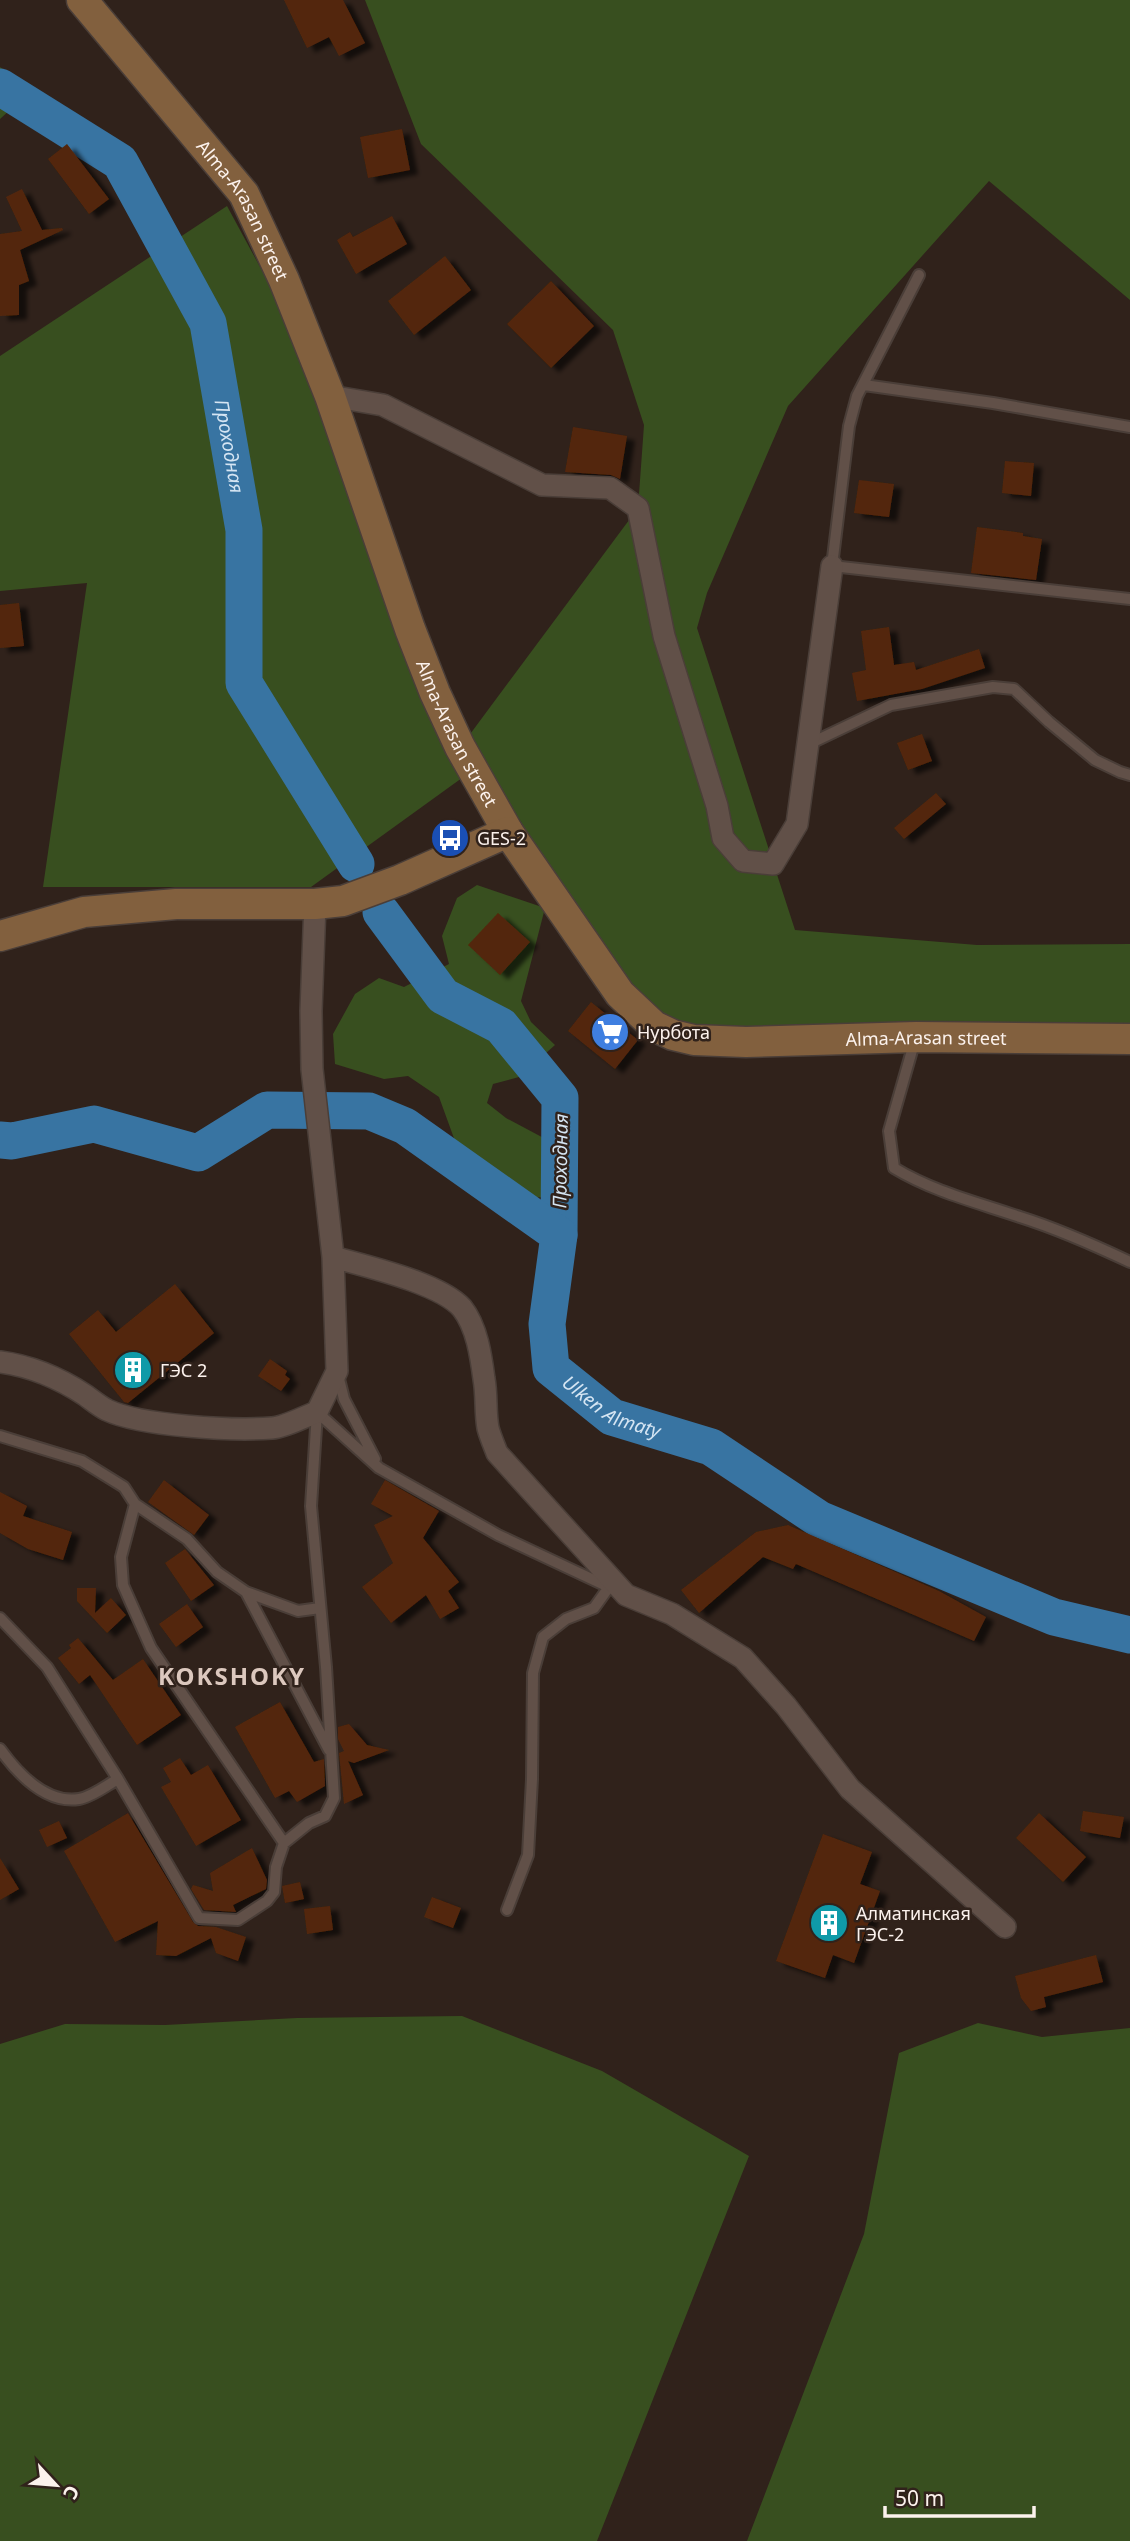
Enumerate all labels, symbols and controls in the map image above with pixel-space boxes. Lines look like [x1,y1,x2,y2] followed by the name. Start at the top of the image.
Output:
[192,135,295,285] street label: Alma-Arasan street
[209,397,250,495] water label: Проходная
[411,656,503,811] street label: Alma-Arasan street
[429,817,471,859] bus stop icon: GES-2
[477,826,526,850] place label: GES-2
[589,1011,631,1053] supermarket icon: Нурбота
[637,1020,710,1044] place label: Нурбота
[845,1025,1007,1051] street label: Alma-Arasan street
[546,1113,574,1209] water label: Проходная
[112,1349,154,1391] building icon: ГЭС 2
[160,1358,207,1382] place label: ГЭС 2
[557,1369,665,1444] water label: Ulken Almaty
[158,1659,306,1692] district label: KOKSHOKY
[856,1901,971,1946] place label: Алматинская ГЭС-2
[808,1902,850,1944] building icon: Алматинская ГЭС-2
[21,2450,91,2520] north arrow
[885,2474,1034,2518] scale bar
[57,2481,86,2504] text: С
[895,2484,944,2512] text: 50 m

